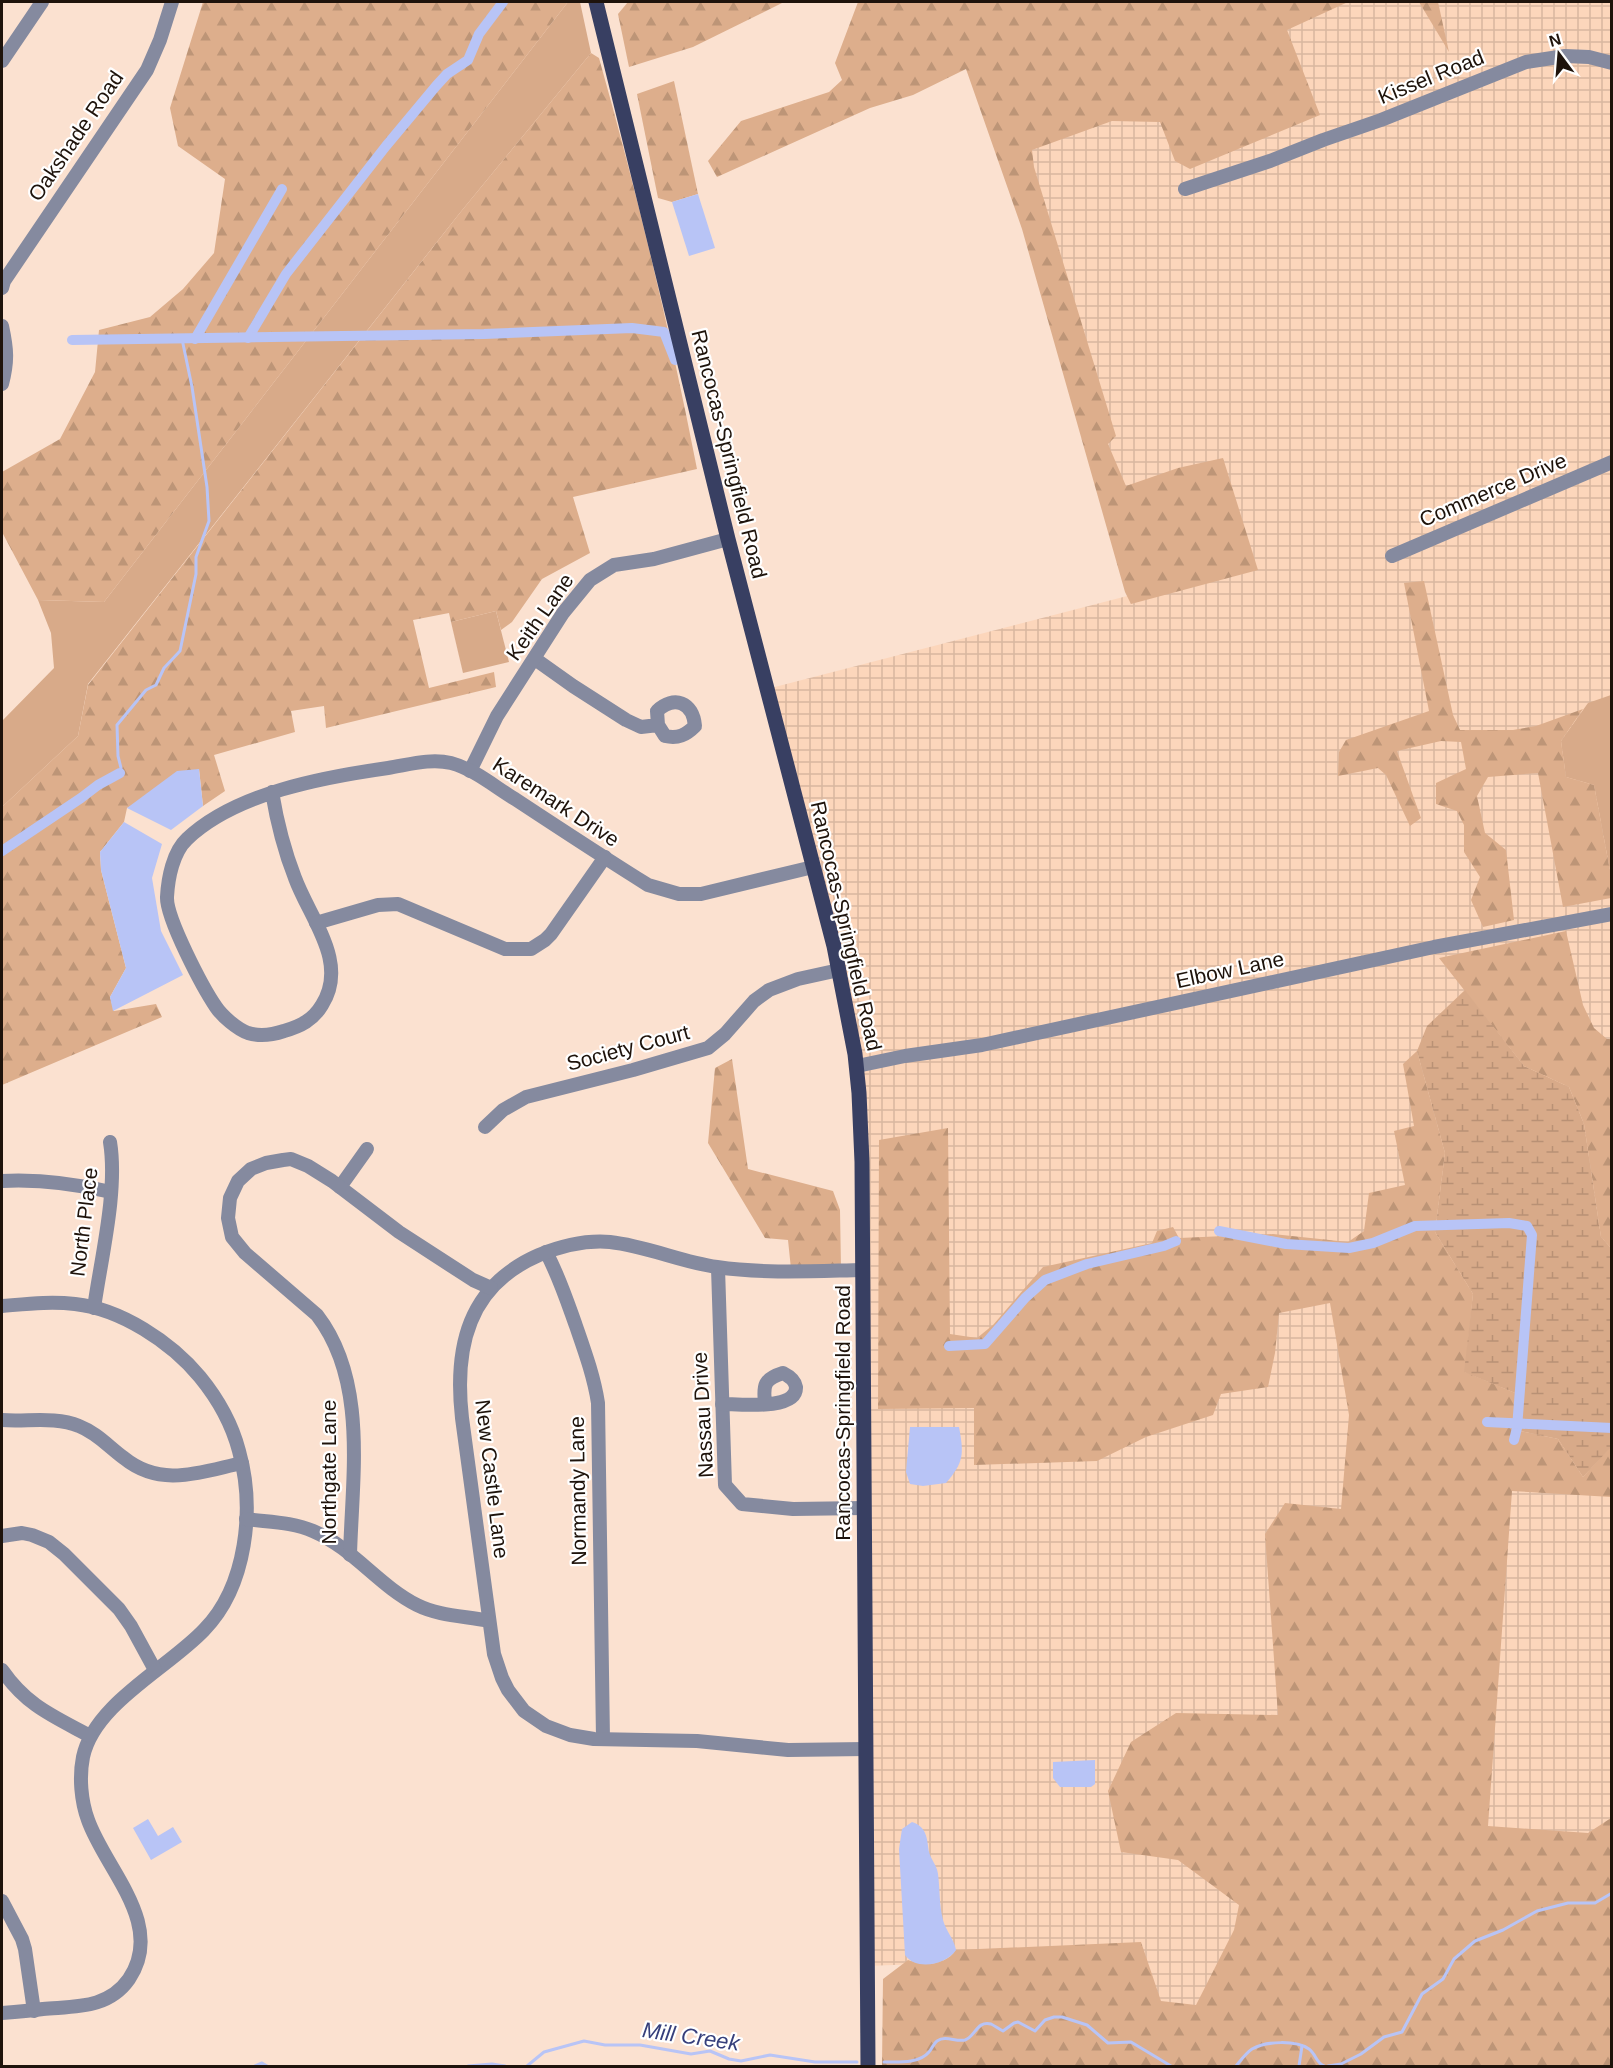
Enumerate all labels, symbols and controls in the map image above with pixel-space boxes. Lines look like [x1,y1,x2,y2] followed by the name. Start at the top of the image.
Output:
[1529,24,1589,84] north arrow
[1547,30,1563,50] text: N
[1375,45,1487,108] street label: Kissel Road
[24,66,128,205] street label: Oakshade Road
[687,327,772,581] street label: Rancocas-Springfield Road
[1416,448,1570,531] street label: Commerce Drive
[501,569,578,664] street label: Keith Lane
[489,752,624,851] street label: Karemark Drive
[807,799,886,1053] street label: Rancocas-Springfield Road
[1174,947,1286,992] street label: Elbow Lane
[564,1020,692,1075] street label: Society Court
[65,1166,102,1278] street label: North Place
[831,1285,854,1541] street label: Rancocas-Springfield Road
[688,1351,717,1479] street label: Nassau Drive
[471,1398,514,1560] street label: New Castle Lane
[317,1400,340,1544] street label: Northgate Lane
[565,1416,590,1566] street label: Normandy Lane
[641,2017,742,2056] water label: Mill Creek

